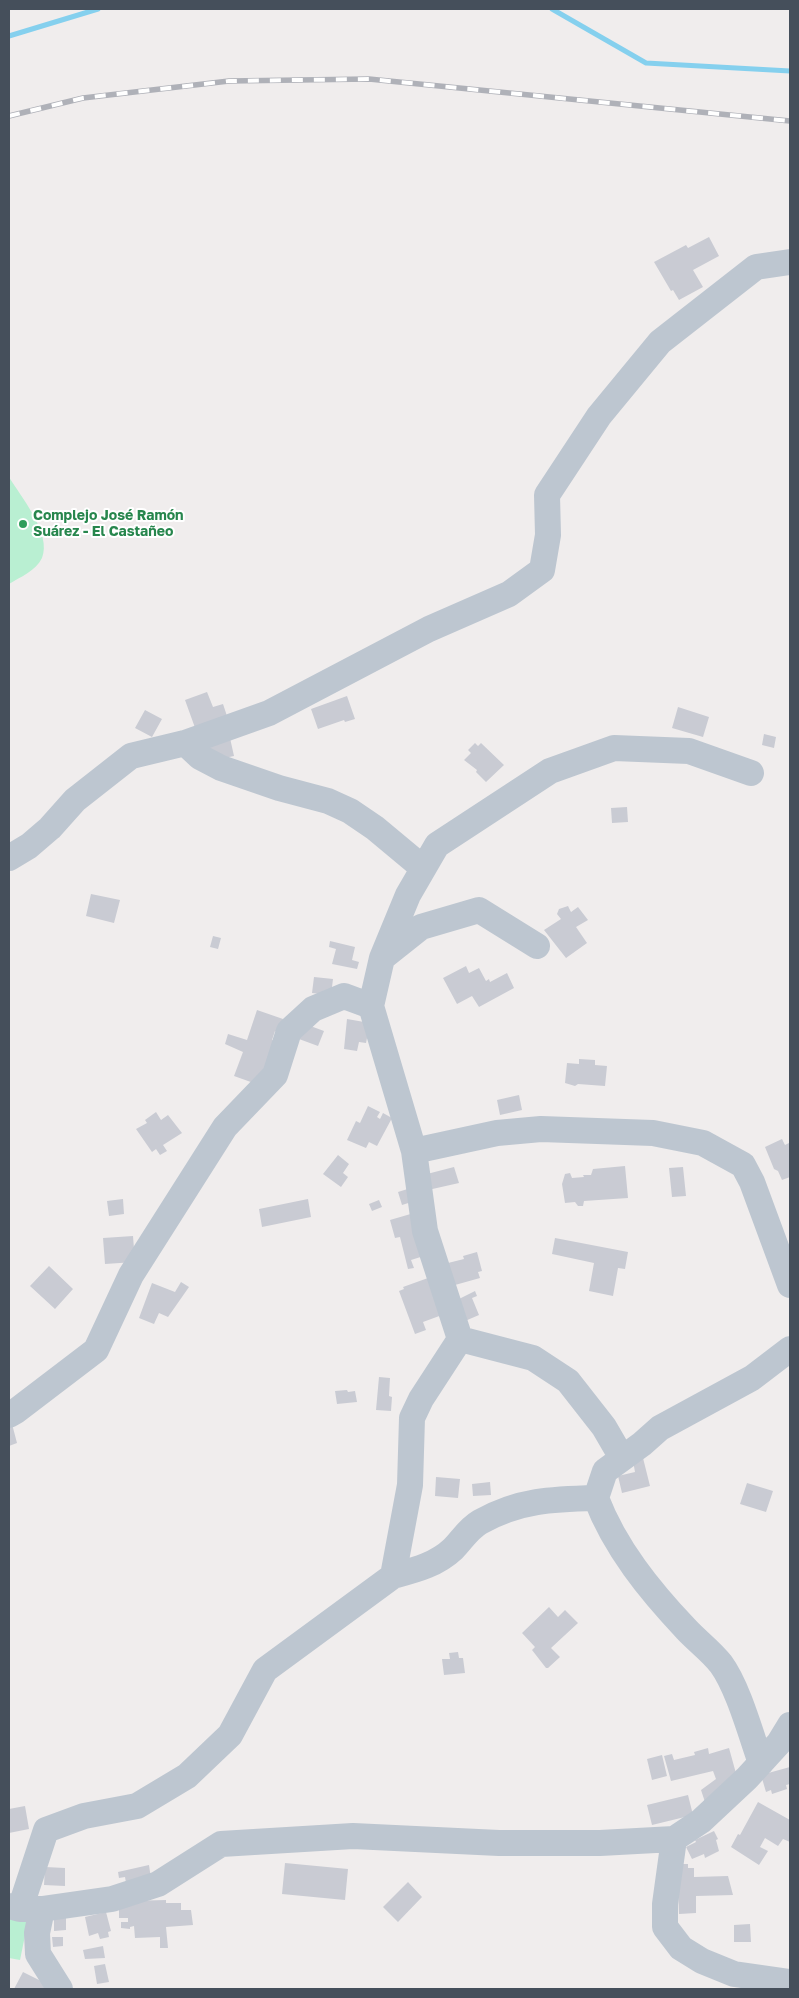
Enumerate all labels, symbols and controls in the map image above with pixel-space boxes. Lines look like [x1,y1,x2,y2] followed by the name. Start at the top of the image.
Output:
[33,508,184,540] place label: Complejo José Ramón Suárez - El Castañeo
[17,518,29,530] marker: Complejo José Ramón Suárez - El Castañeo

